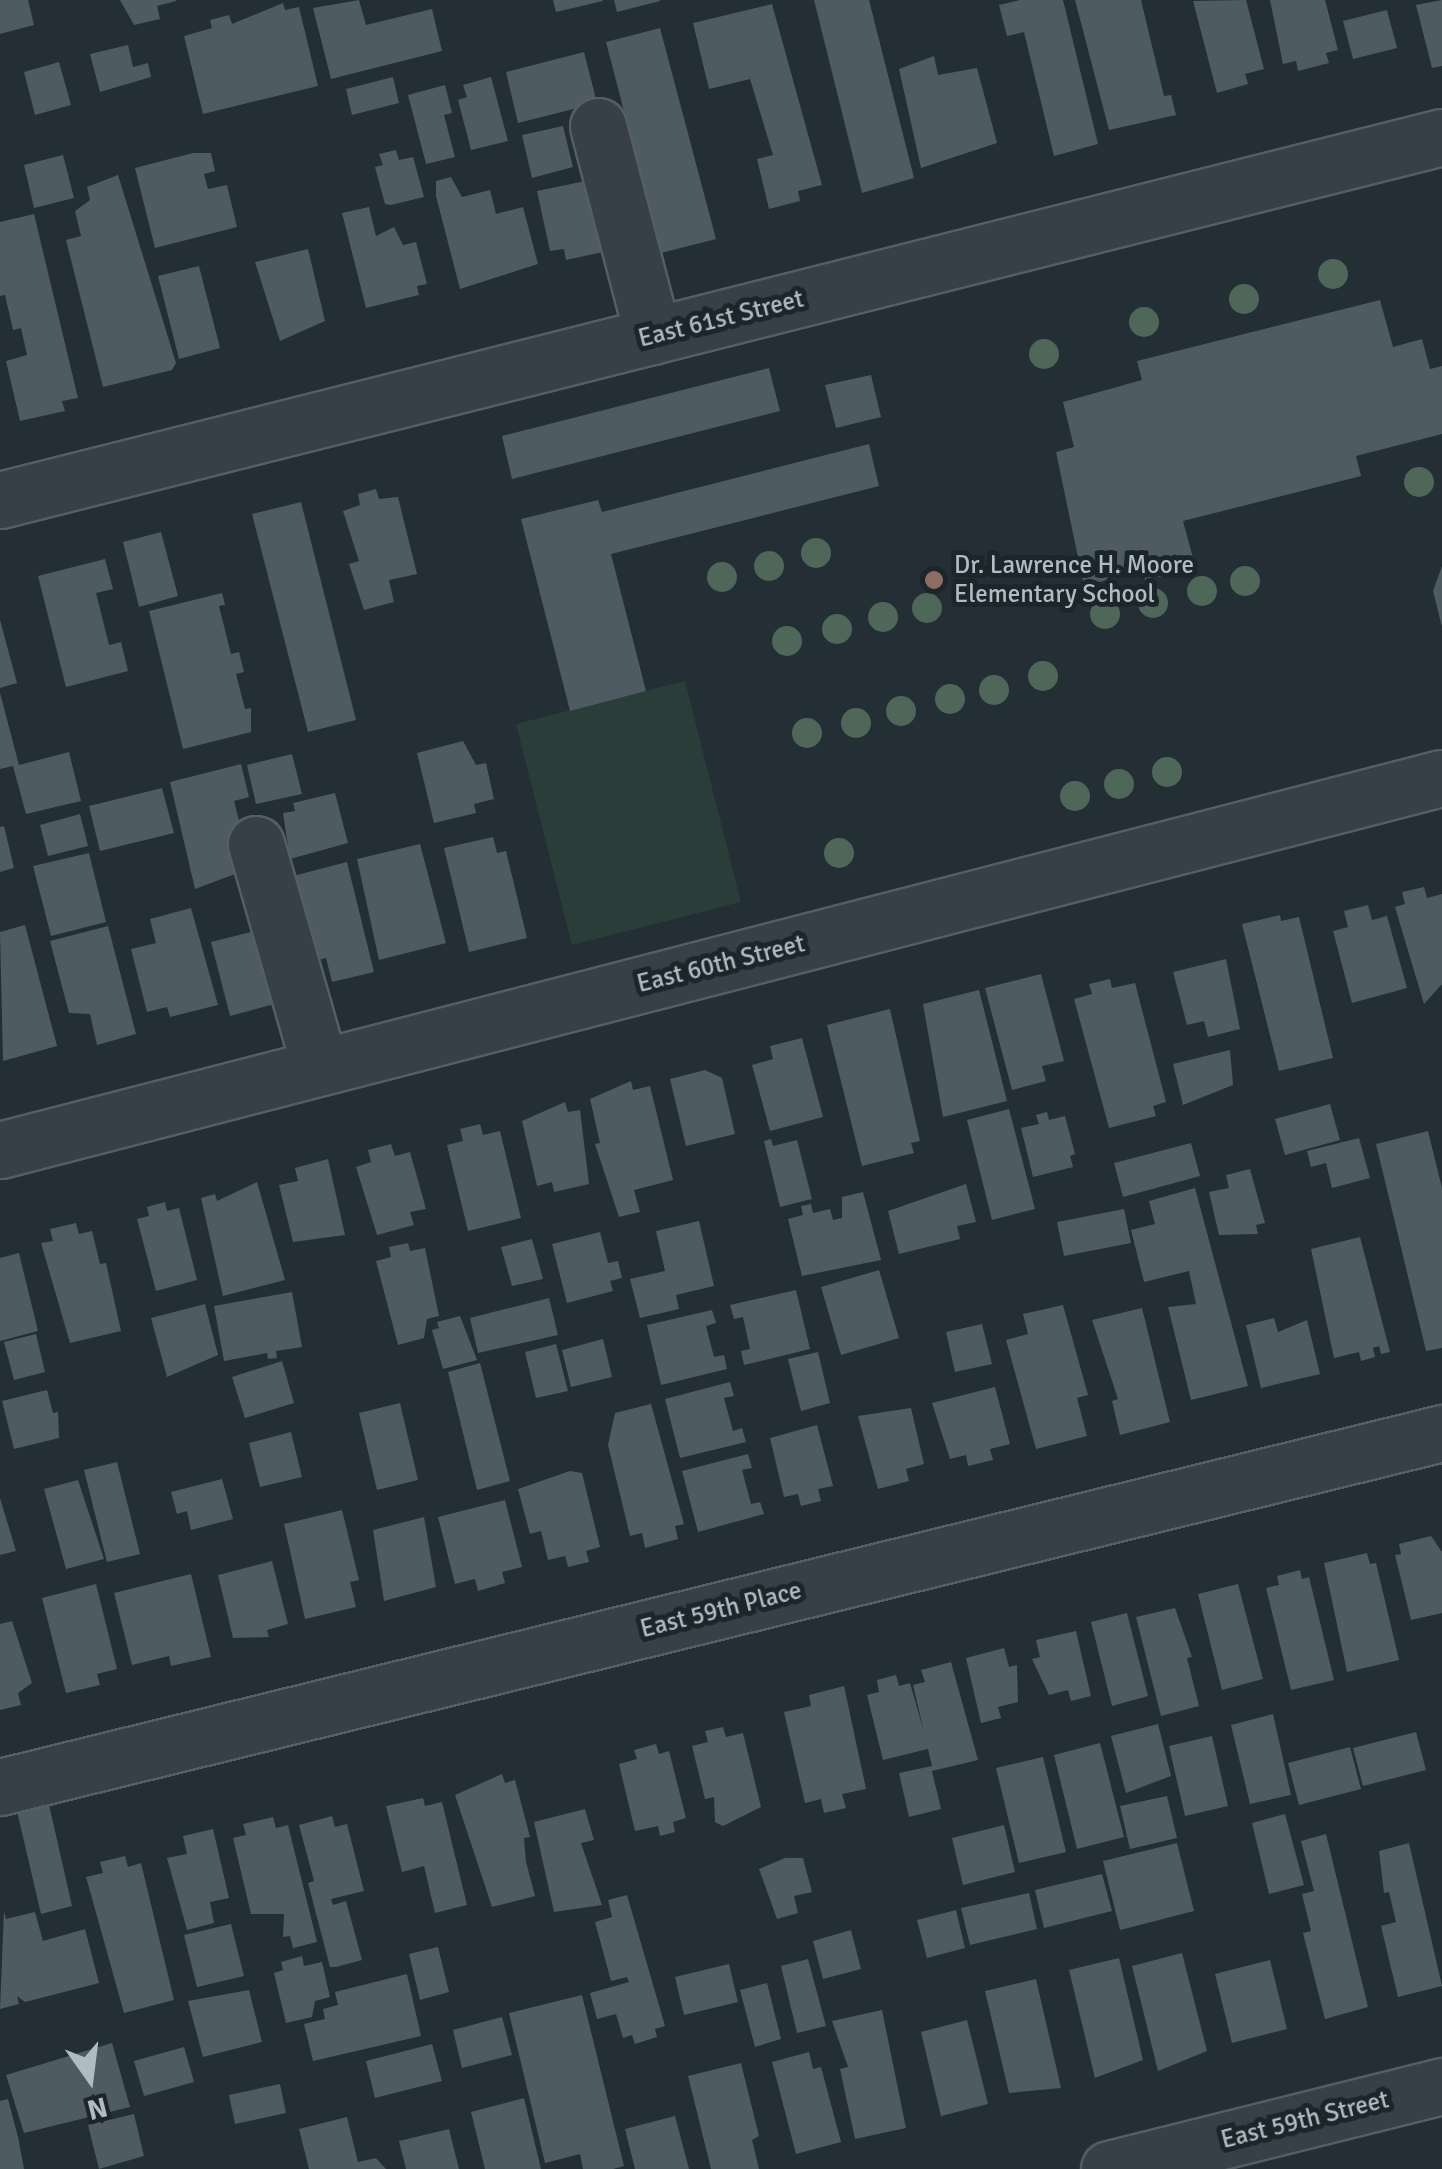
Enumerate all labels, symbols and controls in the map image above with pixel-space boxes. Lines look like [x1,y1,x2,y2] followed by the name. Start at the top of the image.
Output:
[635,284,807,354] street label: East 61st Street
[954,551,1194,610] place label: Dr. Lawrence H. Moore Elementary School
[923,569,945,591] marker: Dr. Lawrence H. Moore Elementary School
[634,929,808,999] street label: East 60th Street
[637,1575,805,1645] street label: East 59th Place
[40,2029,140,2129] north arrow
[1218,2085,1392,2155] street label: East 59th Street
[84,2089,111,2127] text: N

